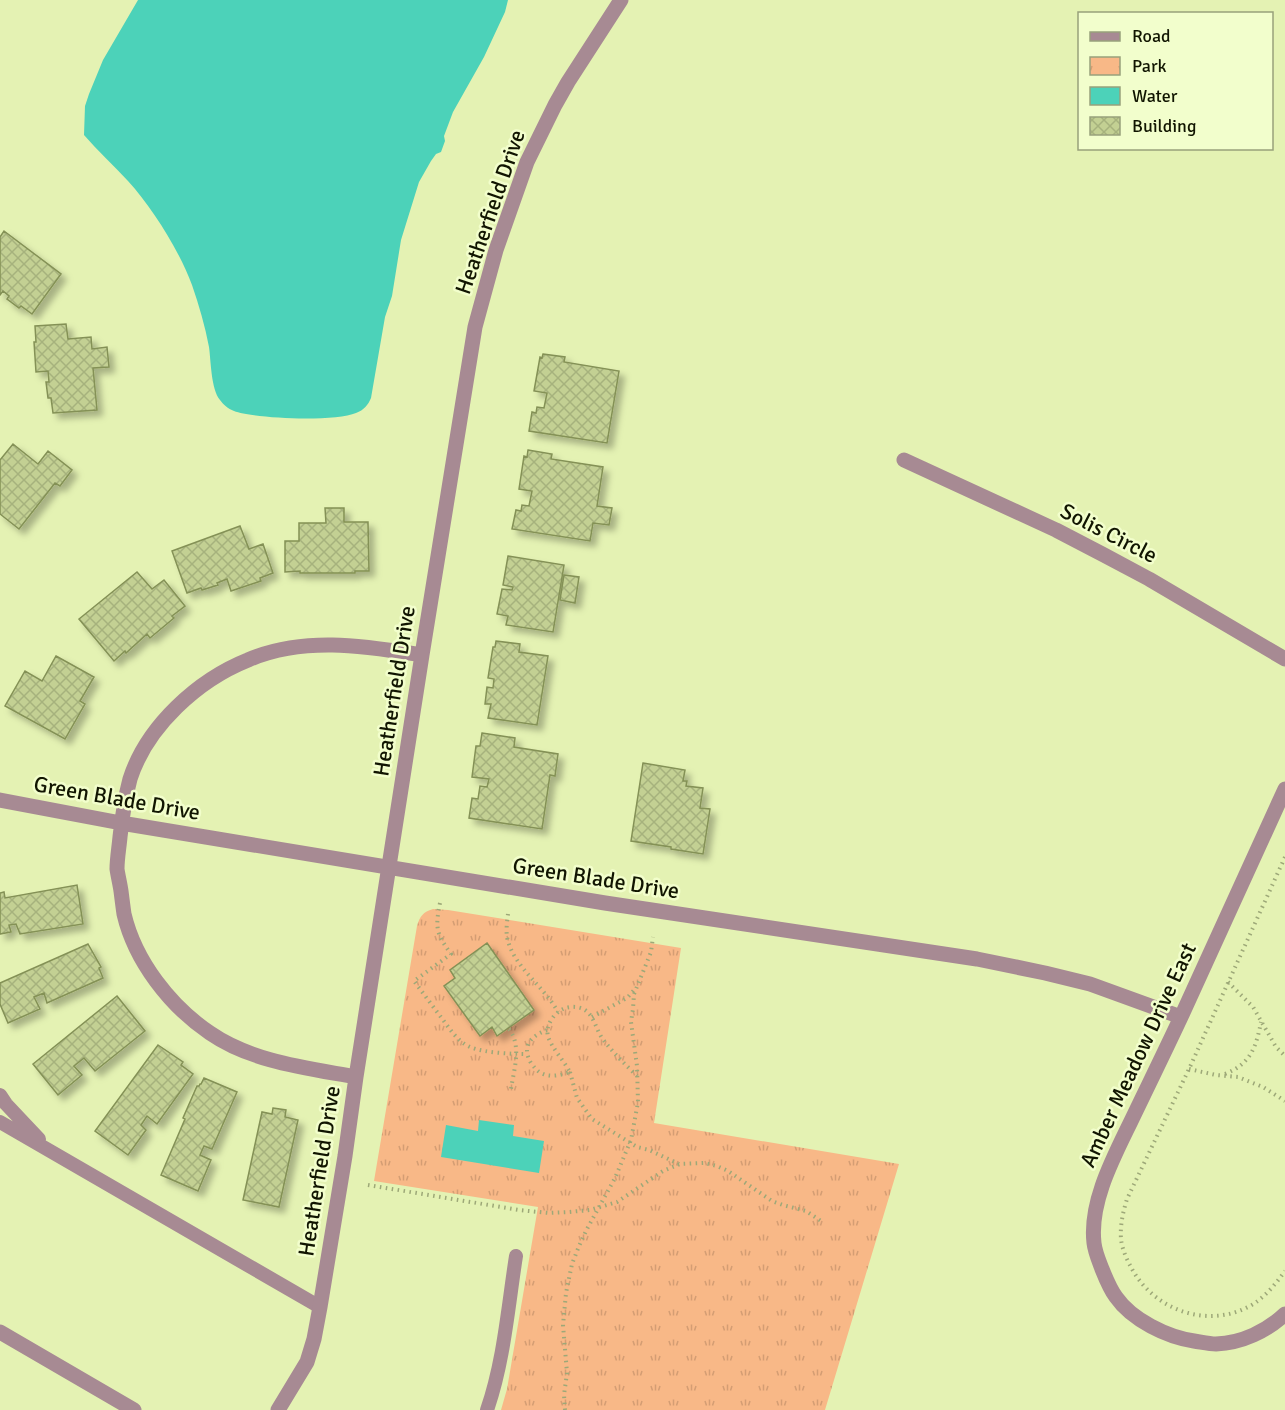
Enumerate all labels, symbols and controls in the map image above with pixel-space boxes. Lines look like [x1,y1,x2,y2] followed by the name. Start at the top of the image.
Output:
[1078,12,1273,150] legend
[1132,25,1171,47] text: Road
[1132,55,1167,77] text: Park
[1132,85,1178,107] text: Water
[1132,115,1196,137] text: Building
[449,126,531,298] street label: Heatherfield Drive
[1056,497,1162,569] street label: Solis Circle
[367,604,421,778] street label: Heatherfield Drive
[32,770,202,826] street label: Green Blade Drive
[511,852,681,904] street label: Green Blade Drive
[1074,938,1202,1172] street label: Amber Meadow Drive East
[292,1084,346,1258] street label: Heatherfield Drive

